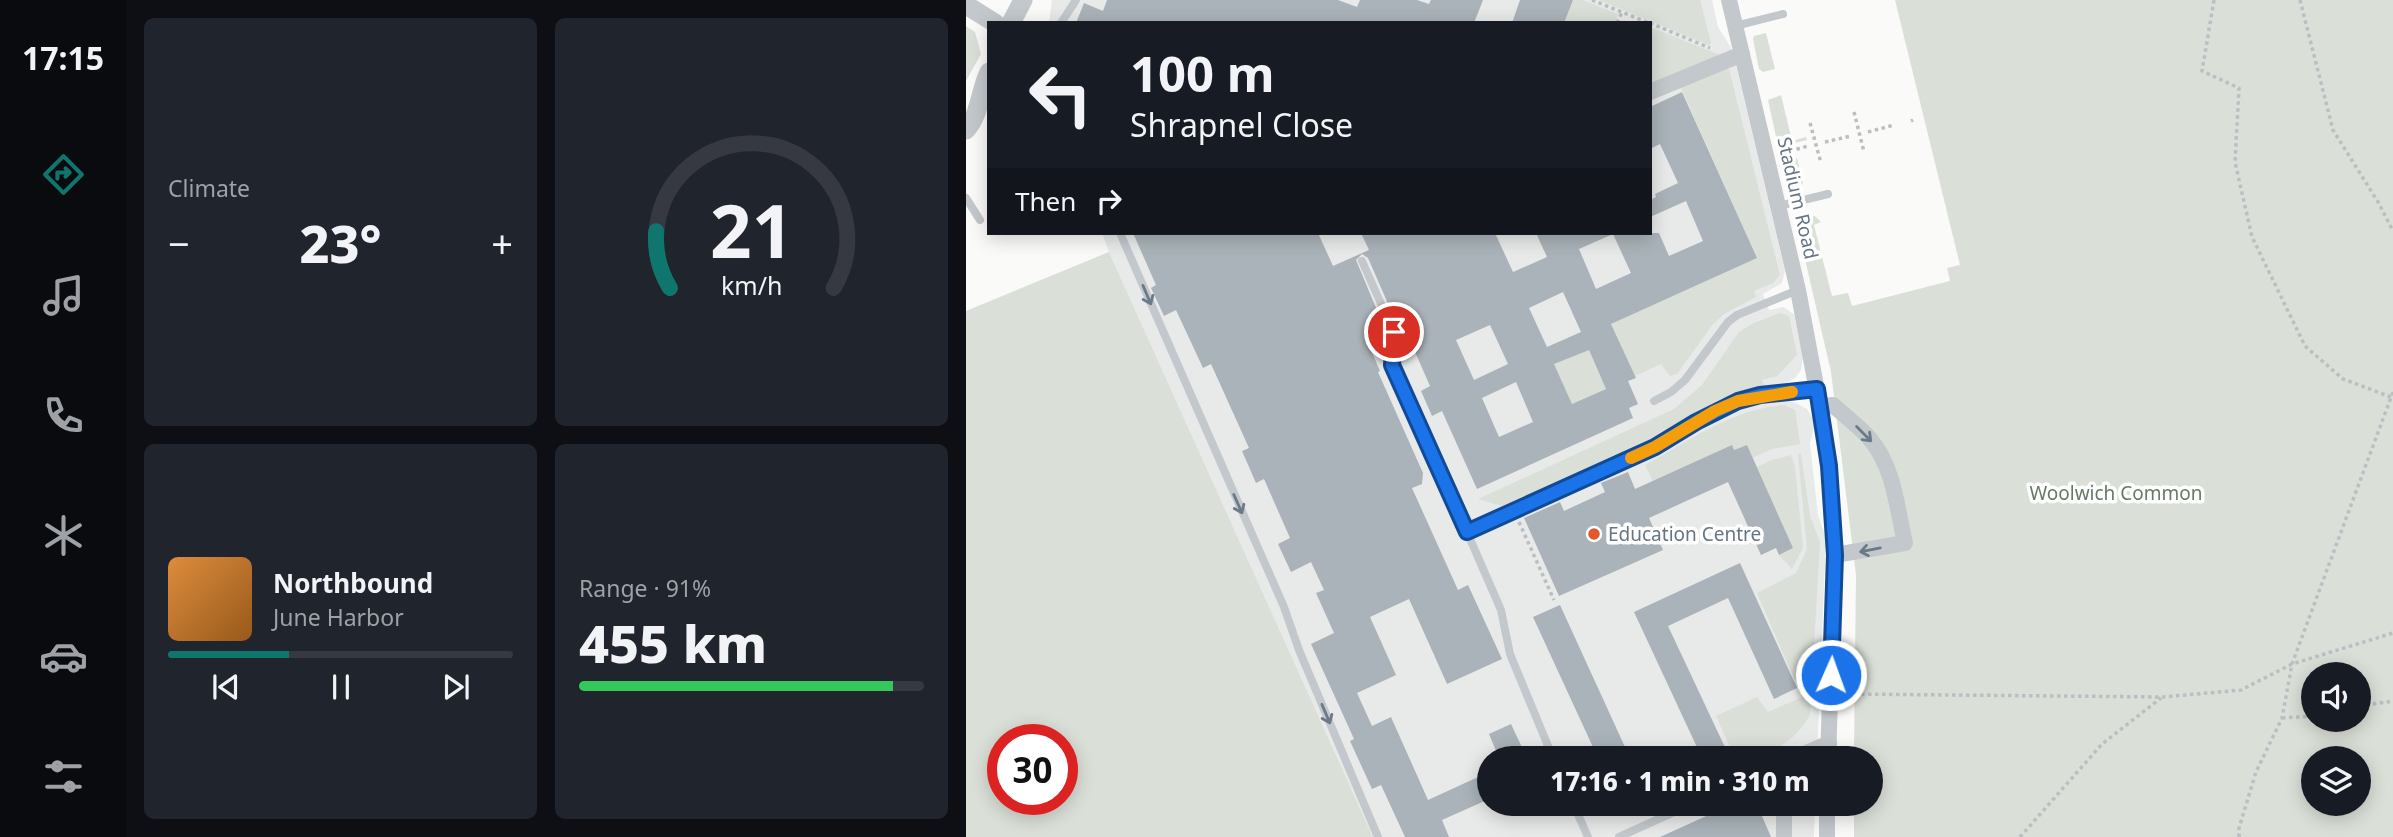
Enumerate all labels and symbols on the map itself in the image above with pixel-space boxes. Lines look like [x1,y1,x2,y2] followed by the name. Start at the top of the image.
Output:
[1771,134,1825,262] street label: Stadium Road
[1141,284,1154,306] one-way arrow
[1364,302,1424,362] pin
[1856,426,1873,443] one-way arrow
[2029,480,2203,506] park label: Woolwich Common
[1232,493,1245,514] one-way arrow
[1608,521,1761,547] place label: Education Centre
[1586,526,1602,542] marker: Education Centre
[1859,544,1882,557] one-way arrow
[1794,638,1868,712] position arrow
[1320,702,1333,724] one-way arrow
[987,724,1078,815] speed limit sign: 30

